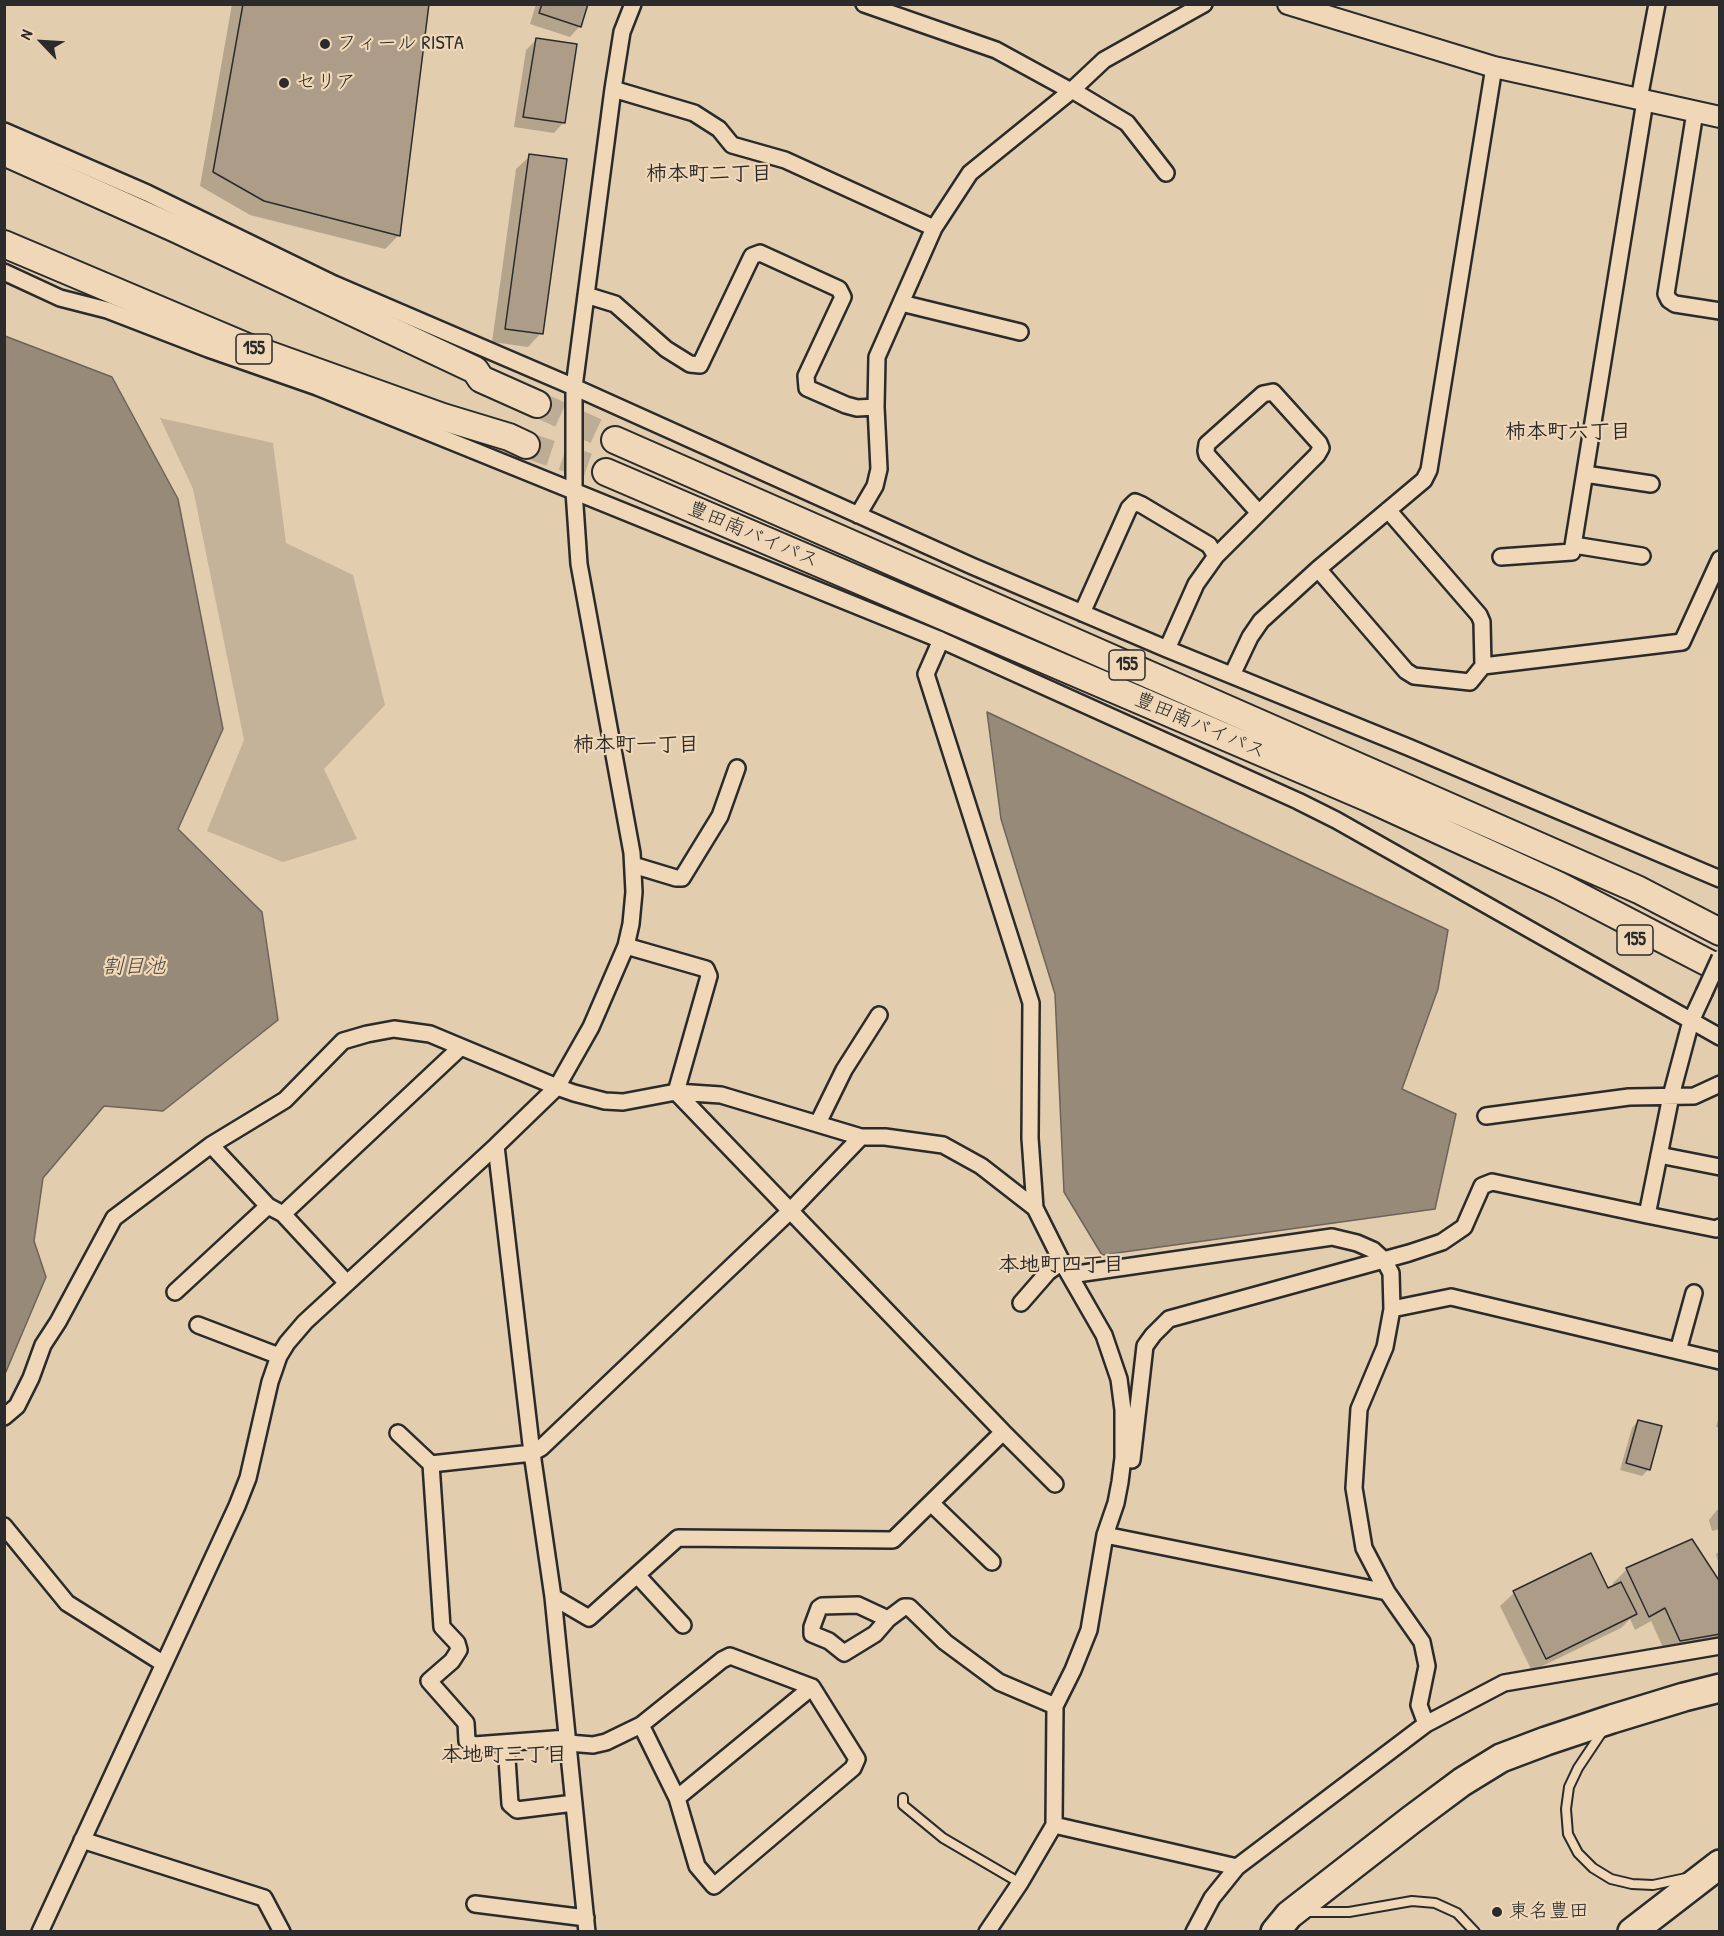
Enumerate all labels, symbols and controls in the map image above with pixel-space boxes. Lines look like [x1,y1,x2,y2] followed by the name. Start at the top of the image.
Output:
[12,12,72,72] north arrow
[14,26,37,43] text: N
[337,32,464,56] place label: フィール RISTA
[318,37,332,51] marker: フィール RISTA
[296,71,356,95] place label: セリア
[277,76,291,90] marker: セリア
[646,161,772,187] district label: 柿本町二丁目
[236,334,272,364] road number: 155
[1505,419,1631,445] district label: 柿本町六丁目
[684,497,822,573] street label: 豊田南バイパス
[1109,650,1145,680] road number: 155
[1131,688,1269,764] street label: 豊田南バイパス
[573,732,699,758] district label: 柿本町一丁目
[1617,925,1653,955] road number: 155
[103,954,165,980] water label: 割目池
[998,1252,1124,1278] district label: 本地町四丁目
[441,1742,567,1768] district label: 本地町三丁目
[1509,1900,1589,1924] place label: 東名豊田
[1490,1905,1504,1919] marker: 東名豊田

